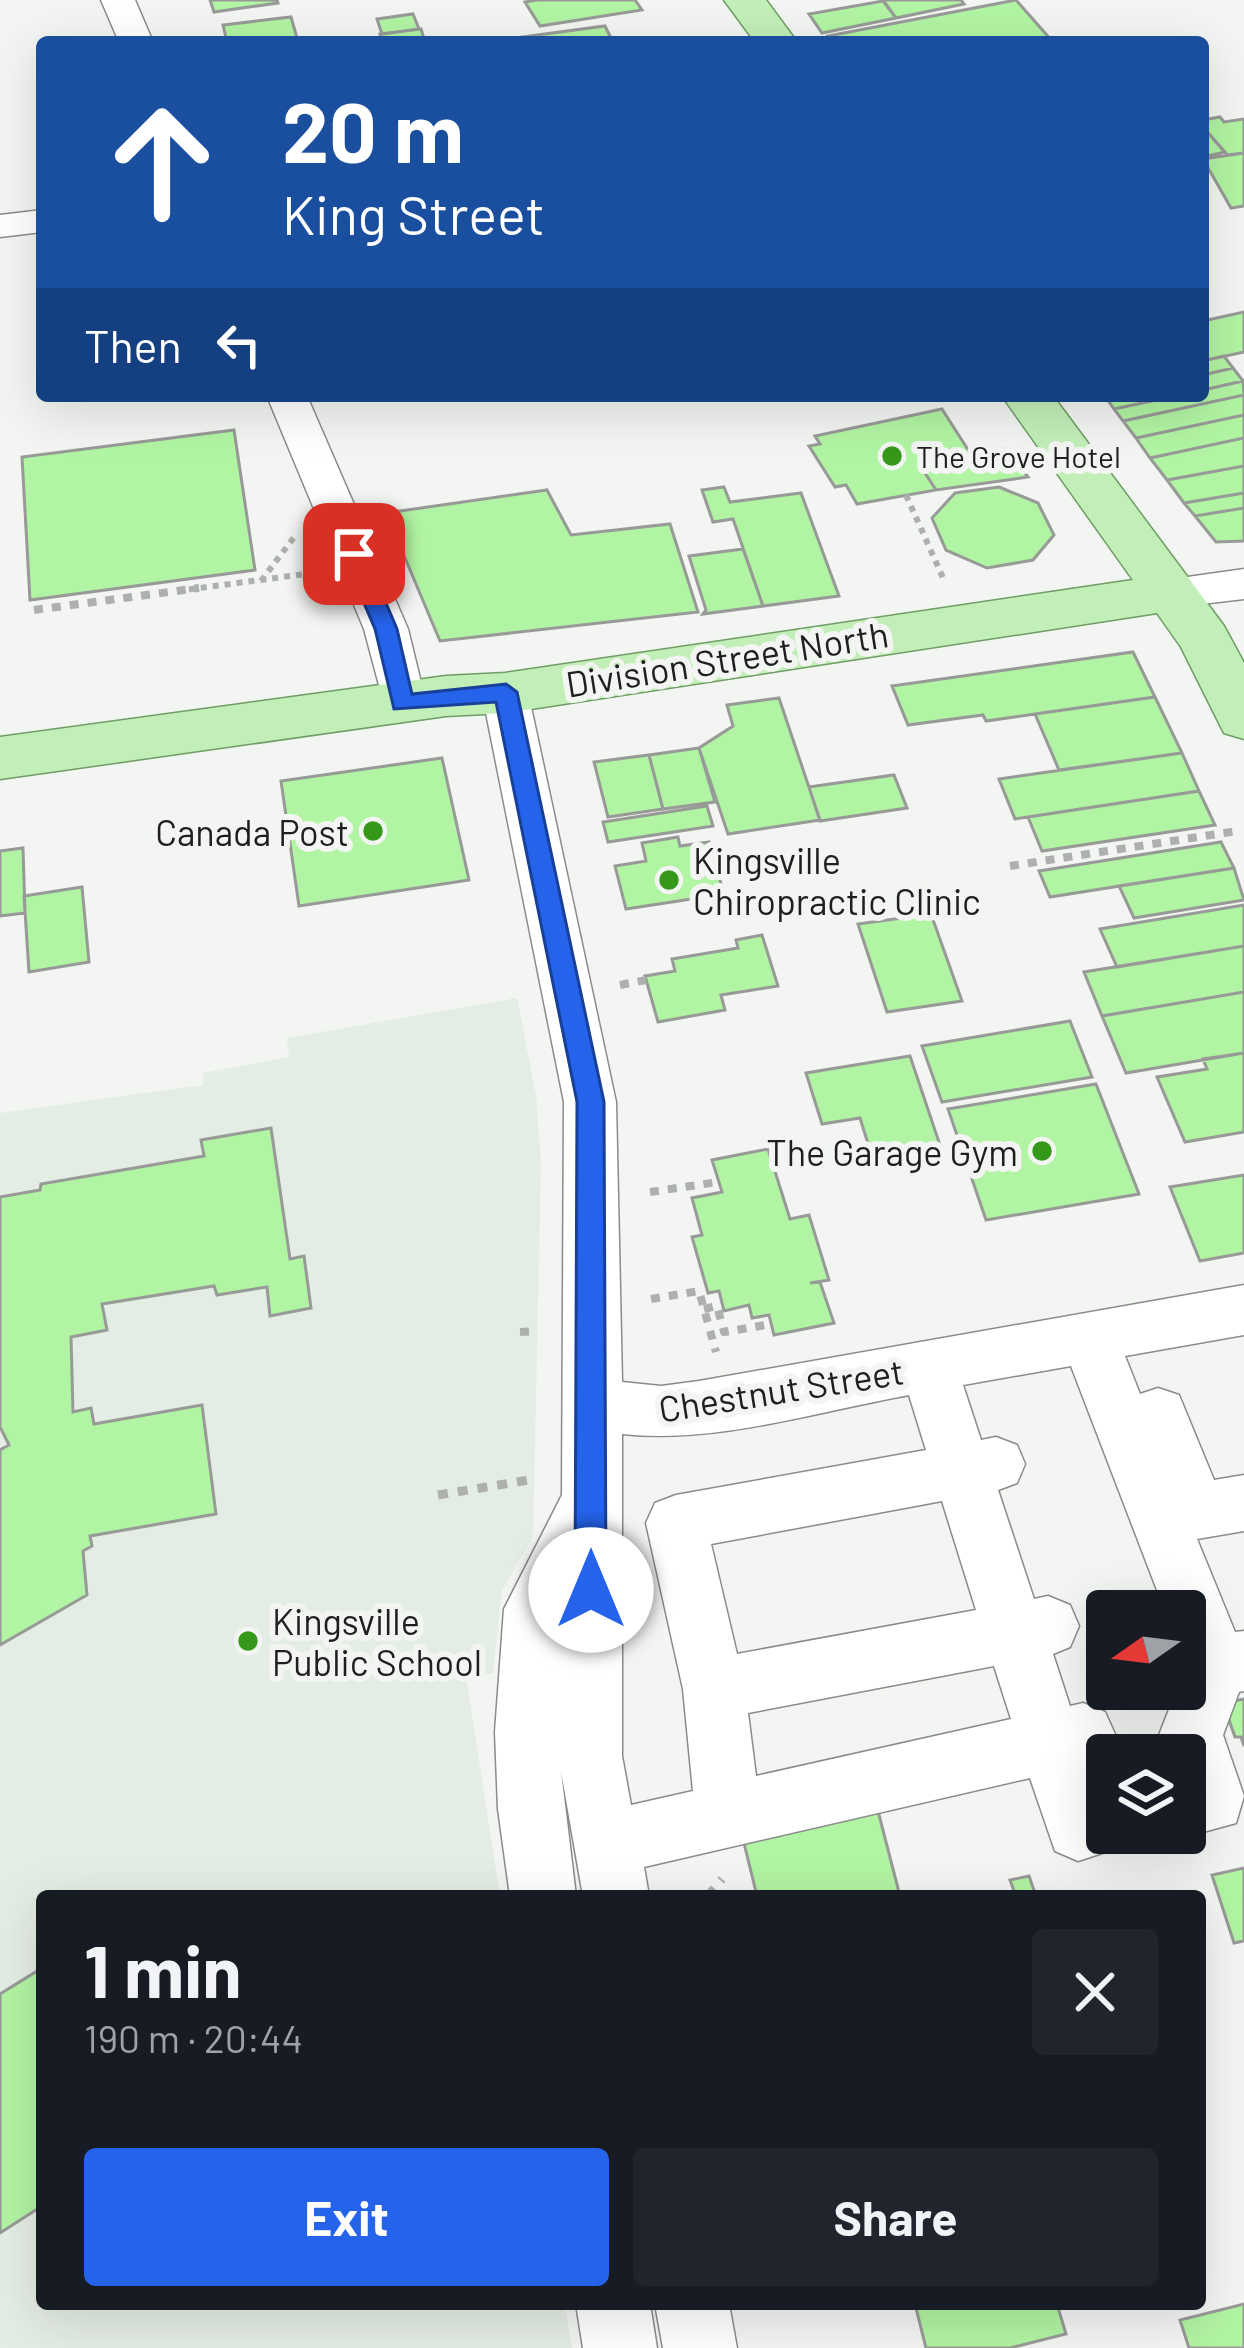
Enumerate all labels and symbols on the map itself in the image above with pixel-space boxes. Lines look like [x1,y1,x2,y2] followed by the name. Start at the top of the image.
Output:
[916,438,1121,474] place label: The Grove Hotel
[879,443,905,469] marker: The Grove Hotel
[303,503,405,605] pin
[563,611,891,705] street label: Division Street North
[155,810,349,853] place label: Canada Post
[360,818,386,844] marker: Canada Post
[693,838,981,922] place label: Kingsville Chiropractic Clinic
[656,867,682,893] marker: Kingsville Chiropractic Clinic
[766,1130,1018,1173] place label: The Garage Gym
[1029,1138,1055,1164] marker: The Garage Gym
[655,1348,907,1430] street label: Chestnut Street
[528,1527,654,1653] position arrow
[1086,1590,1206,1710] north arrow
[272,1599,482,1683] place label: Kingsville Public School
[235,1628,261,1654] marker: Kingsville Public School

